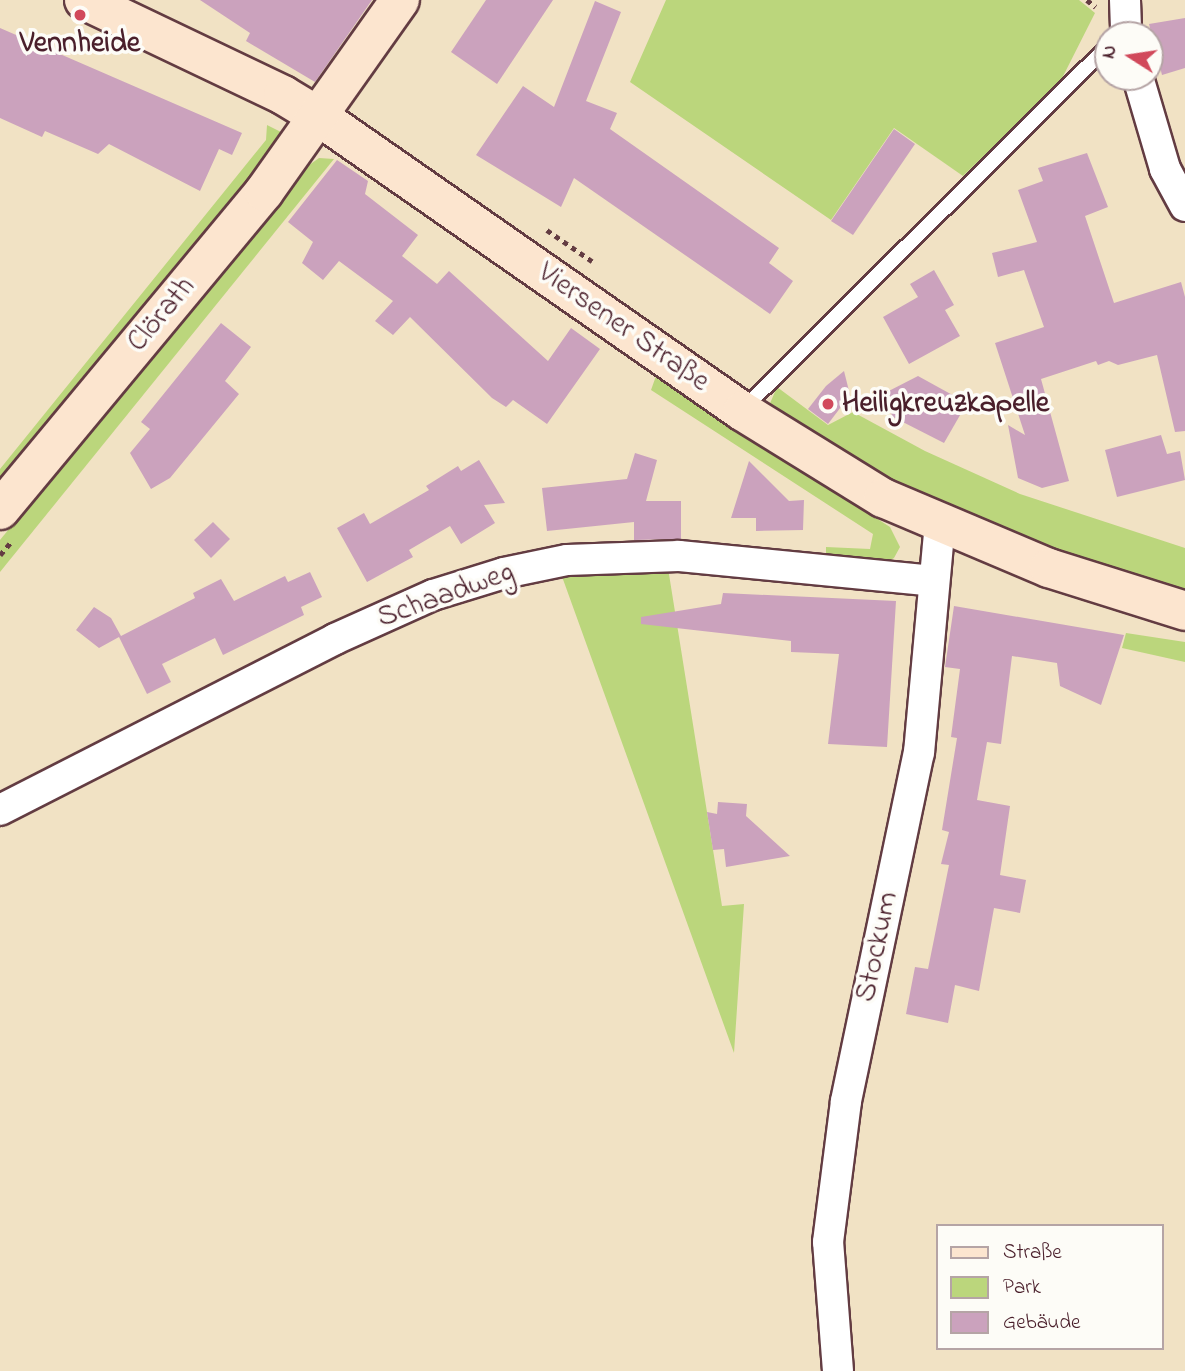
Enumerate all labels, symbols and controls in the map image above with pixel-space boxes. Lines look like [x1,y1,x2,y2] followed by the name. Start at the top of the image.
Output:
[72,7,88,23] marker: Vennheide
[1094,21,1164,91] north arrow
[20,26,140,62] place label: Vennheide
[1095,43,1124,61] text: N
[530,255,716,401] street label: Viersener Straße
[120,270,204,360] street label: Clörath
[842,386,1049,422] place label: Heiligkreuzkapelle
[820,396,836,412] marker: Heiligkreuzkapelle
[373,555,519,637] street label: Schaadweg
[849,889,907,1005] street label: Stockum
[936,1224,1164,1350] legend
[1003,1238,1062,1268] text: Straße
[1003,1273,1041,1303] text: Park
[1003,1308,1080,1338] text: Gebäude

